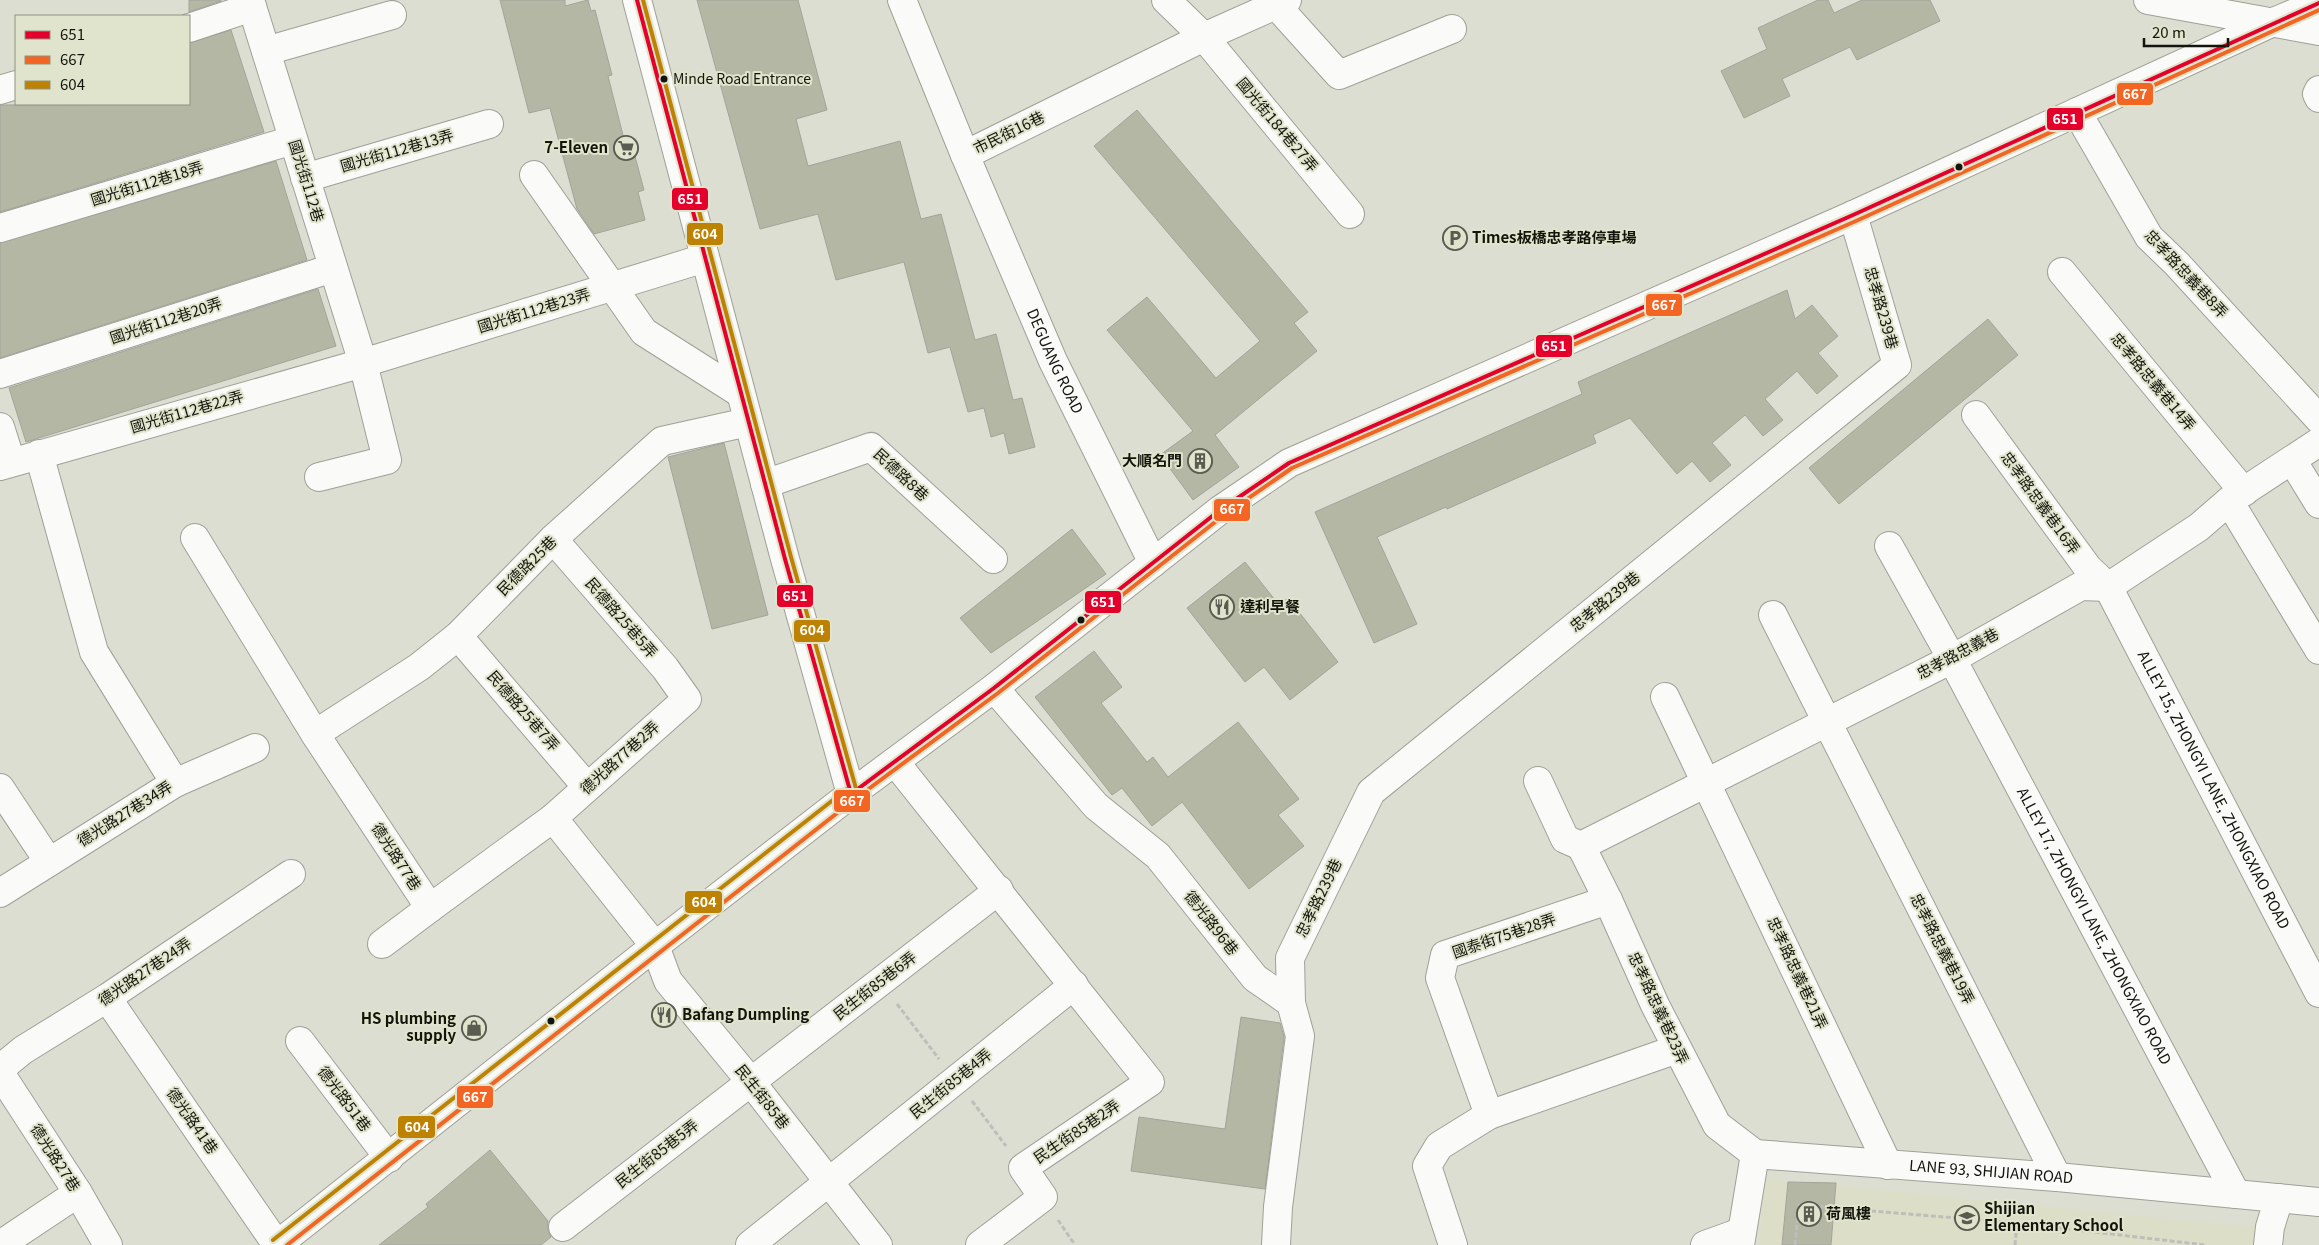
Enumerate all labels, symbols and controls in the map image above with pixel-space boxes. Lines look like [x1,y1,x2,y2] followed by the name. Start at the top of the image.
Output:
[15,15,190,105] legend
[2144,15,2228,47] scale bar
[2152,21,2186,42] text: 20 m
[60,23,85,44] text: 651
[60,48,85,69] text: 667
[673,68,811,88] place label: Minde Road Entrance
[60,73,85,94] text: 604
[1233,73,1324,175] street label: 國光街184巷27弄
[659,74,669,84] marker: Minde Road Entrance
[2116,82,2154,106] line badge: 667
[2123,83,2147,103] text: 667
[969,105,1047,158] street label: 市民街16巷
[2046,107,2084,131] line badge: 651
[2053,108,2077,128] text: 651
[338,123,456,176] street label: 國光街112巷13弄
[613,135,639,161] supermarket icon: 7-Eleven
[544,136,608,157] place label: 7-Eleven
[285,137,330,224] street label: 國光街112巷
[88,155,205,210] street label: 國光街112巷18弄
[1954,162,1964,172] unlabelled marker
[671,187,709,211] line badge: 651
[678,188,702,208] text: 651
[686,222,724,246] line badge: 604
[693,223,717,243] text: 604
[2141,224,2233,322] street label: 忠孝路忠義巷8弄
[1442,225,1468,251] parking icon: Times板橋忠孝路停車場
[1472,226,1637,247] place label: Times板橋忠孝路停車場
[1861,264,1904,351] street label: 忠孝路239巷
[475,282,592,337] street label: 國光街112巷23弄
[107,292,224,348] street label: 國光街112巷20弄
[1645,293,1683,317] line badge: 667
[1652,294,1676,314] text: 667
[1023,305,1089,417] street label: DEGUANG ROAD
[2107,328,2201,434] street label: 忠孝路忠義巷14弄
[1535,334,1573,358] line badge: 651
[1542,335,1566,355] text: 651
[128,384,246,437] street label: 國光街112巷22弄
[870,443,934,505] street label: 民德路8巷
[1997,447,2085,558] street label: 忠孝路忠義巷16弄
[1187,448,1213,474] building icon: 大順名門
[1122,449,1182,470] place label: 大順名門
[1213,498,1251,522] line badge: 667
[1220,498,1244,518] text: 667
[491,530,560,599] street label: 民德路25巷
[1564,566,1644,636] street label: 忠孝路239巷
[581,572,663,662] street label: 民德路25巷5弄
[776,584,814,608] line badge: 651
[783,585,807,605] text: 651
[1084,590,1122,614] line badge: 651
[1091,591,1115,611] text: 651
[1209,594,1235,620] restaurant icon: 達利早餐
[1240,595,1300,616] place label: 達利早餐
[1076,615,1086,625] unlabelled marker
[793,619,831,643] line badge: 604
[800,619,824,639] text: 604
[1913,622,2002,683] street label: 忠孝路忠義巷
[2134,646,2296,932] street label: ALLEY 15, ZHONGYI LANE, ZHONGXIAO ROAD
[483,665,565,755] street label: 民德路25巷7弄
[575,716,663,798] street label: 德光路77巷2弄
[73,775,176,850] street label: 德光路27巷34弄
[2013,783,2177,1068] street label: ALLEY 17, ZHONGYI LANE, ZHONGXIAO ROAD
[833,789,871,813] line badge: 667
[840,790,864,810] text: 667
[368,818,427,894] street label: 德光路77巷
[1290,855,1346,940] street label: 忠孝路239巷
[1180,885,1244,959] street label: 德光路96巷
[1906,889,1980,1007] street label: 忠孝路忠義巷19弄
[684,890,723,914] line badge: 604
[692,891,716,911] text: 604
[1449,907,1558,962] street label: 國泰街75巷28弄
[1763,913,1834,1032] street label: 忠孝路忠義巷21弄
[93,932,195,1010] street label: 德光路27巷24弄
[828,946,920,1024] street label: 民生街85巷6弄
[1624,948,1695,1067] street label: 忠孝路忠義巷23弄
[651,1002,677,1028] restaurant icon: Bafang Dumpling
[682,1003,809,1024] place label: Bafang Dumpling
[361,1007,456,1045] place label: HS plumbing supply
[461,1015,487,1041] shop icon: HS plumbing supply
[546,1016,556,1026] unlabelled marker
[905,1043,996,1122] street label: 民生街85巷4弄
[731,1059,795,1133] street label: 民生街85巷
[314,1061,377,1135] street label: 德光路51巷
[163,1083,224,1158] street label: 德光路41巷
[456,1085,494,1109] line badge: 667
[463,1086,487,1106] text: 667
[1029,1094,1123,1167] street label: 民生街85巷2弄
[610,1114,702,1192] street label: 民生街85巷5弄
[397,1115,436,1139] line badge: 604
[405,1116,429,1136] text: 604
[27,1119,86,1195] street label: 德光路27巷
[1908,1154,2074,1187] street label: LANE 93, SHIJIAN ROAD
[1984,1197,2124,1235] place label: Shijian Elementary School
[1796,1201,1822,1227] building icon: 荷風樓
[1826,1202,1871,1223] place label: 荷風樓
[1954,1205,1980,1231] school or university icon: Shijian Elementary School

